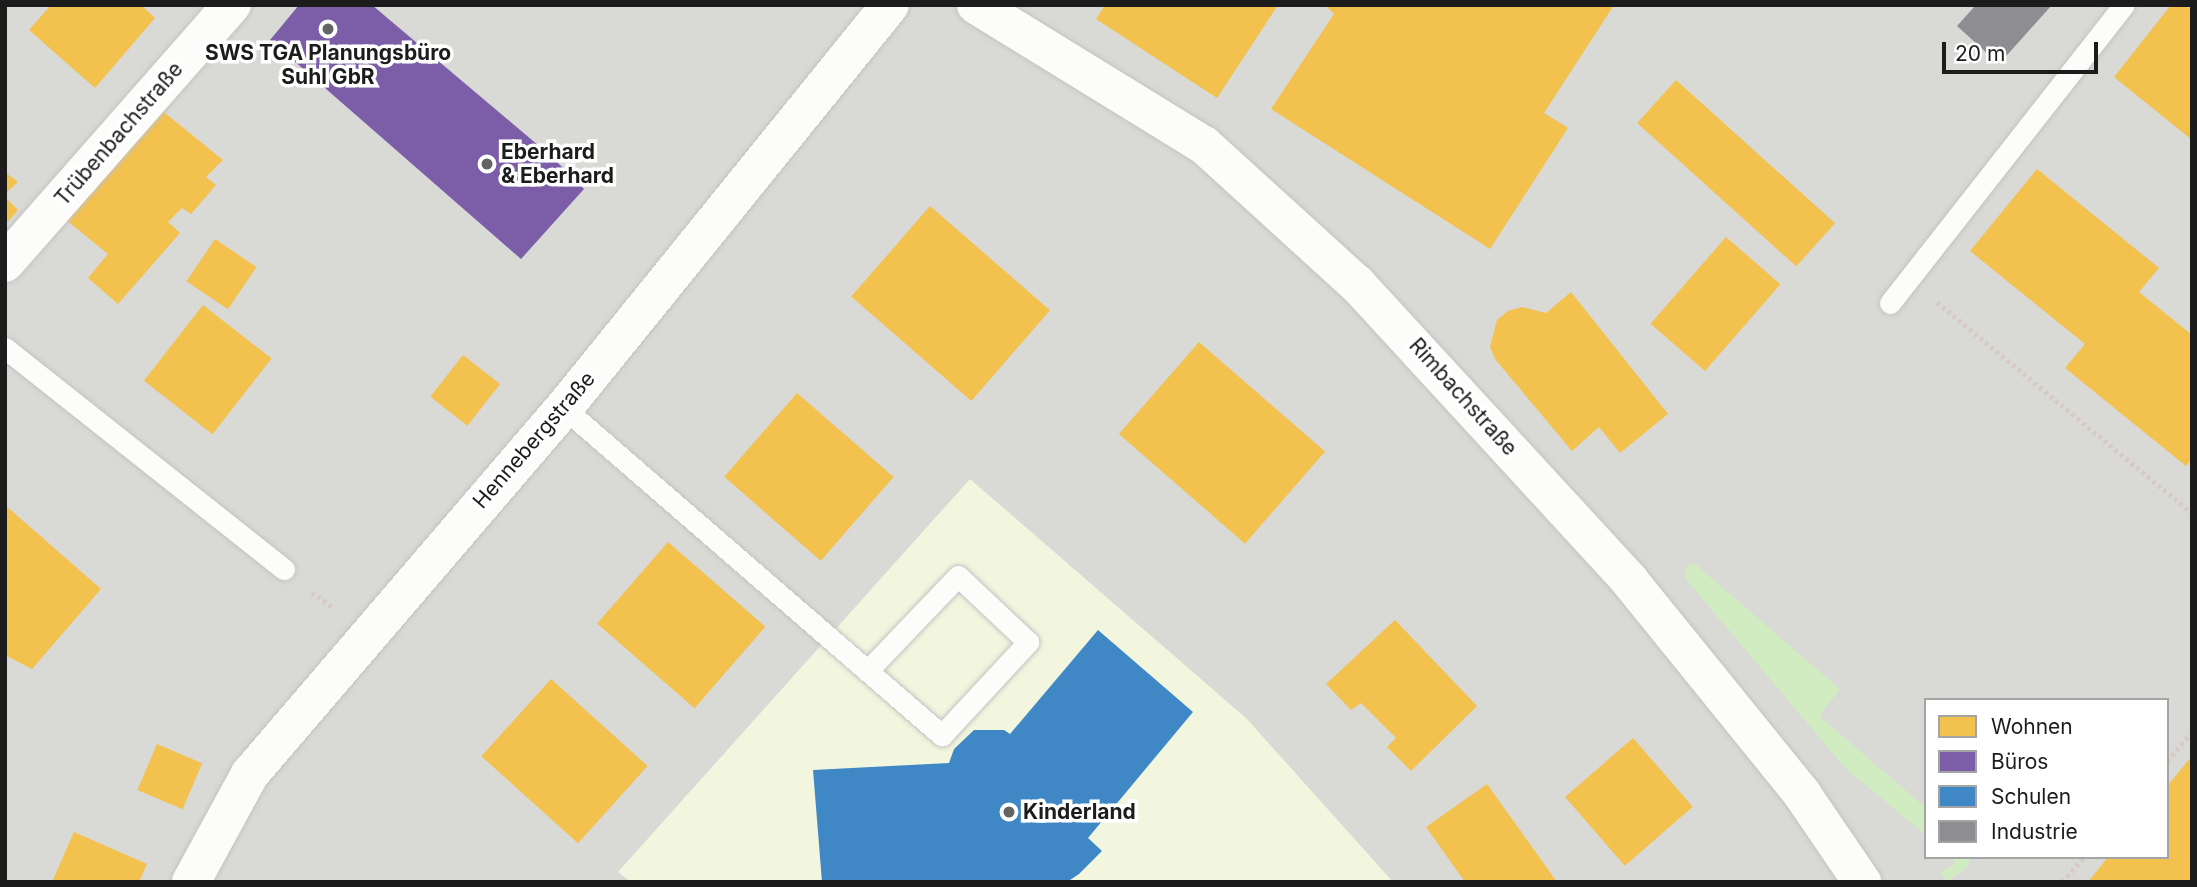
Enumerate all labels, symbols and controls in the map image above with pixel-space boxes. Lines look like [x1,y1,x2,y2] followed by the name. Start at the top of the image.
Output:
[320,21,336,37] marker: SWS TGA Planungsbüro Suhl GbR
[1945,28,2101,72] scale bar
[205,40,451,90] place label: SWS TGA Planungsbüro Suhl GbR
[1955,41,2005,66] text: 20 m
[50,57,188,211] street label: Trübenbachstraße
[501,139,614,189] place label: Eberhard & Eberhard
[479,156,495,172] marker: Eberhard & Eberhard
[1404,333,1522,461] street label: Rimbachstraße
[468,366,600,514] street label: Hennebergstraße
[1924,698,2169,859] legend
[1991,714,2073,739] text: Wohnen
[1991,749,2048,774] text: Büros
[1991,784,2071,809] text: Schulen
[1023,799,1136,825] place label: Kinderland
[1001,804,1017,820] marker: Kinderland
[1991,819,2078,844] text: Industrie

